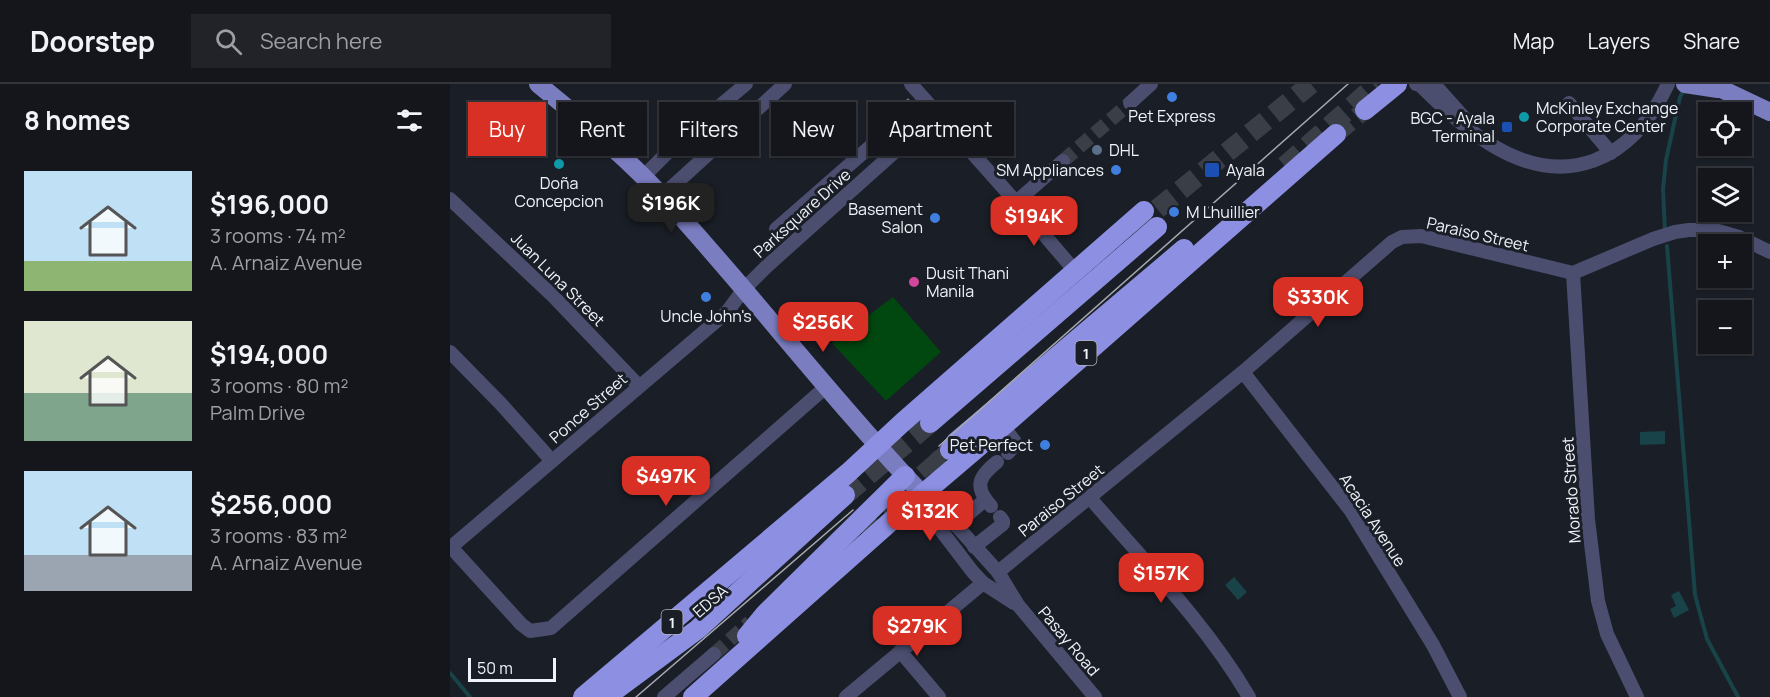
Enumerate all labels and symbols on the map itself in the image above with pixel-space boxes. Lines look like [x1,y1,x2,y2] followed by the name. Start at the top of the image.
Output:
[1165,90,1179,104] marker: Pet Express
[1536,97,1678,137] place label: McKinley Exchange Corporate Center
[1128,105,1216,127] place label: Pet Express
[1410,107,1495,147] place label: BGC - Ayala Terminal
[1517,110,1531,124] marker: McKinley Exchange Corporate Center
[1500,120,1514,134] marker: BGC - Ayala Terminal
[1109,139,1139,161] place label: DHL
[1090,143,1104,157] marker: DHL
[552,157,566,171] marker: Doña Concepcion
[996,159,1104,181] place label: SM Appliances
[1226,159,1265,181] place label: Ayala
[1203,161,1221,179] marker: Ayala
[749,163,855,263] street label: Parksquare Drive
[1109,163,1123,177] marker: SM Appliances
[515,172,603,212] place label: Doña Concepcion
[629,183,713,234] pin: $196K
[992,196,1076,247] pin: $194K
[848,198,923,238] place label: Basement Salon
[1186,201,1260,223] place label: M Lhuillier
[1167,205,1181,219] marker: M Lhuillier
[928,211,942,225] marker: Basement Salon
[1425,212,1531,256] street label: Paraiso Street
[506,227,610,331] street label: Juan Luna Street
[926,262,1009,302] place label: Dusit Thani Manila
[907,275,921,289] marker: Dusit Thani Manila
[1276,277,1360,328] pin: $330K
[699,290,713,304] marker: Uncle John's
[781,302,865,353] pin: $256K
[660,305,752,327] place label: Uncle John's
[1076,341,1096,365] road number: 1
[544,368,632,448] street label: Ponce Street
[950,434,1033,456] place label: Pet Perfect
[1556,436,1586,544] street label: Morado Street
[1038,438,1052,452] marker: Pet Perfect
[624,456,708,507] pin: $497K
[1014,459,1108,541] street label: Paraiso Street
[1335,469,1411,571] street label: Acacia Avenue
[888,491,972,542] pin: $132K
[1119,553,1203,604] pin: $157K
[688,580,732,622] street label: EDSA
[1033,602,1105,680] street label: Pasay Road
[875,606,959,657] pin: $279K
[662,610,682,634] road number: 1
[468,655,556,682] scale bar

